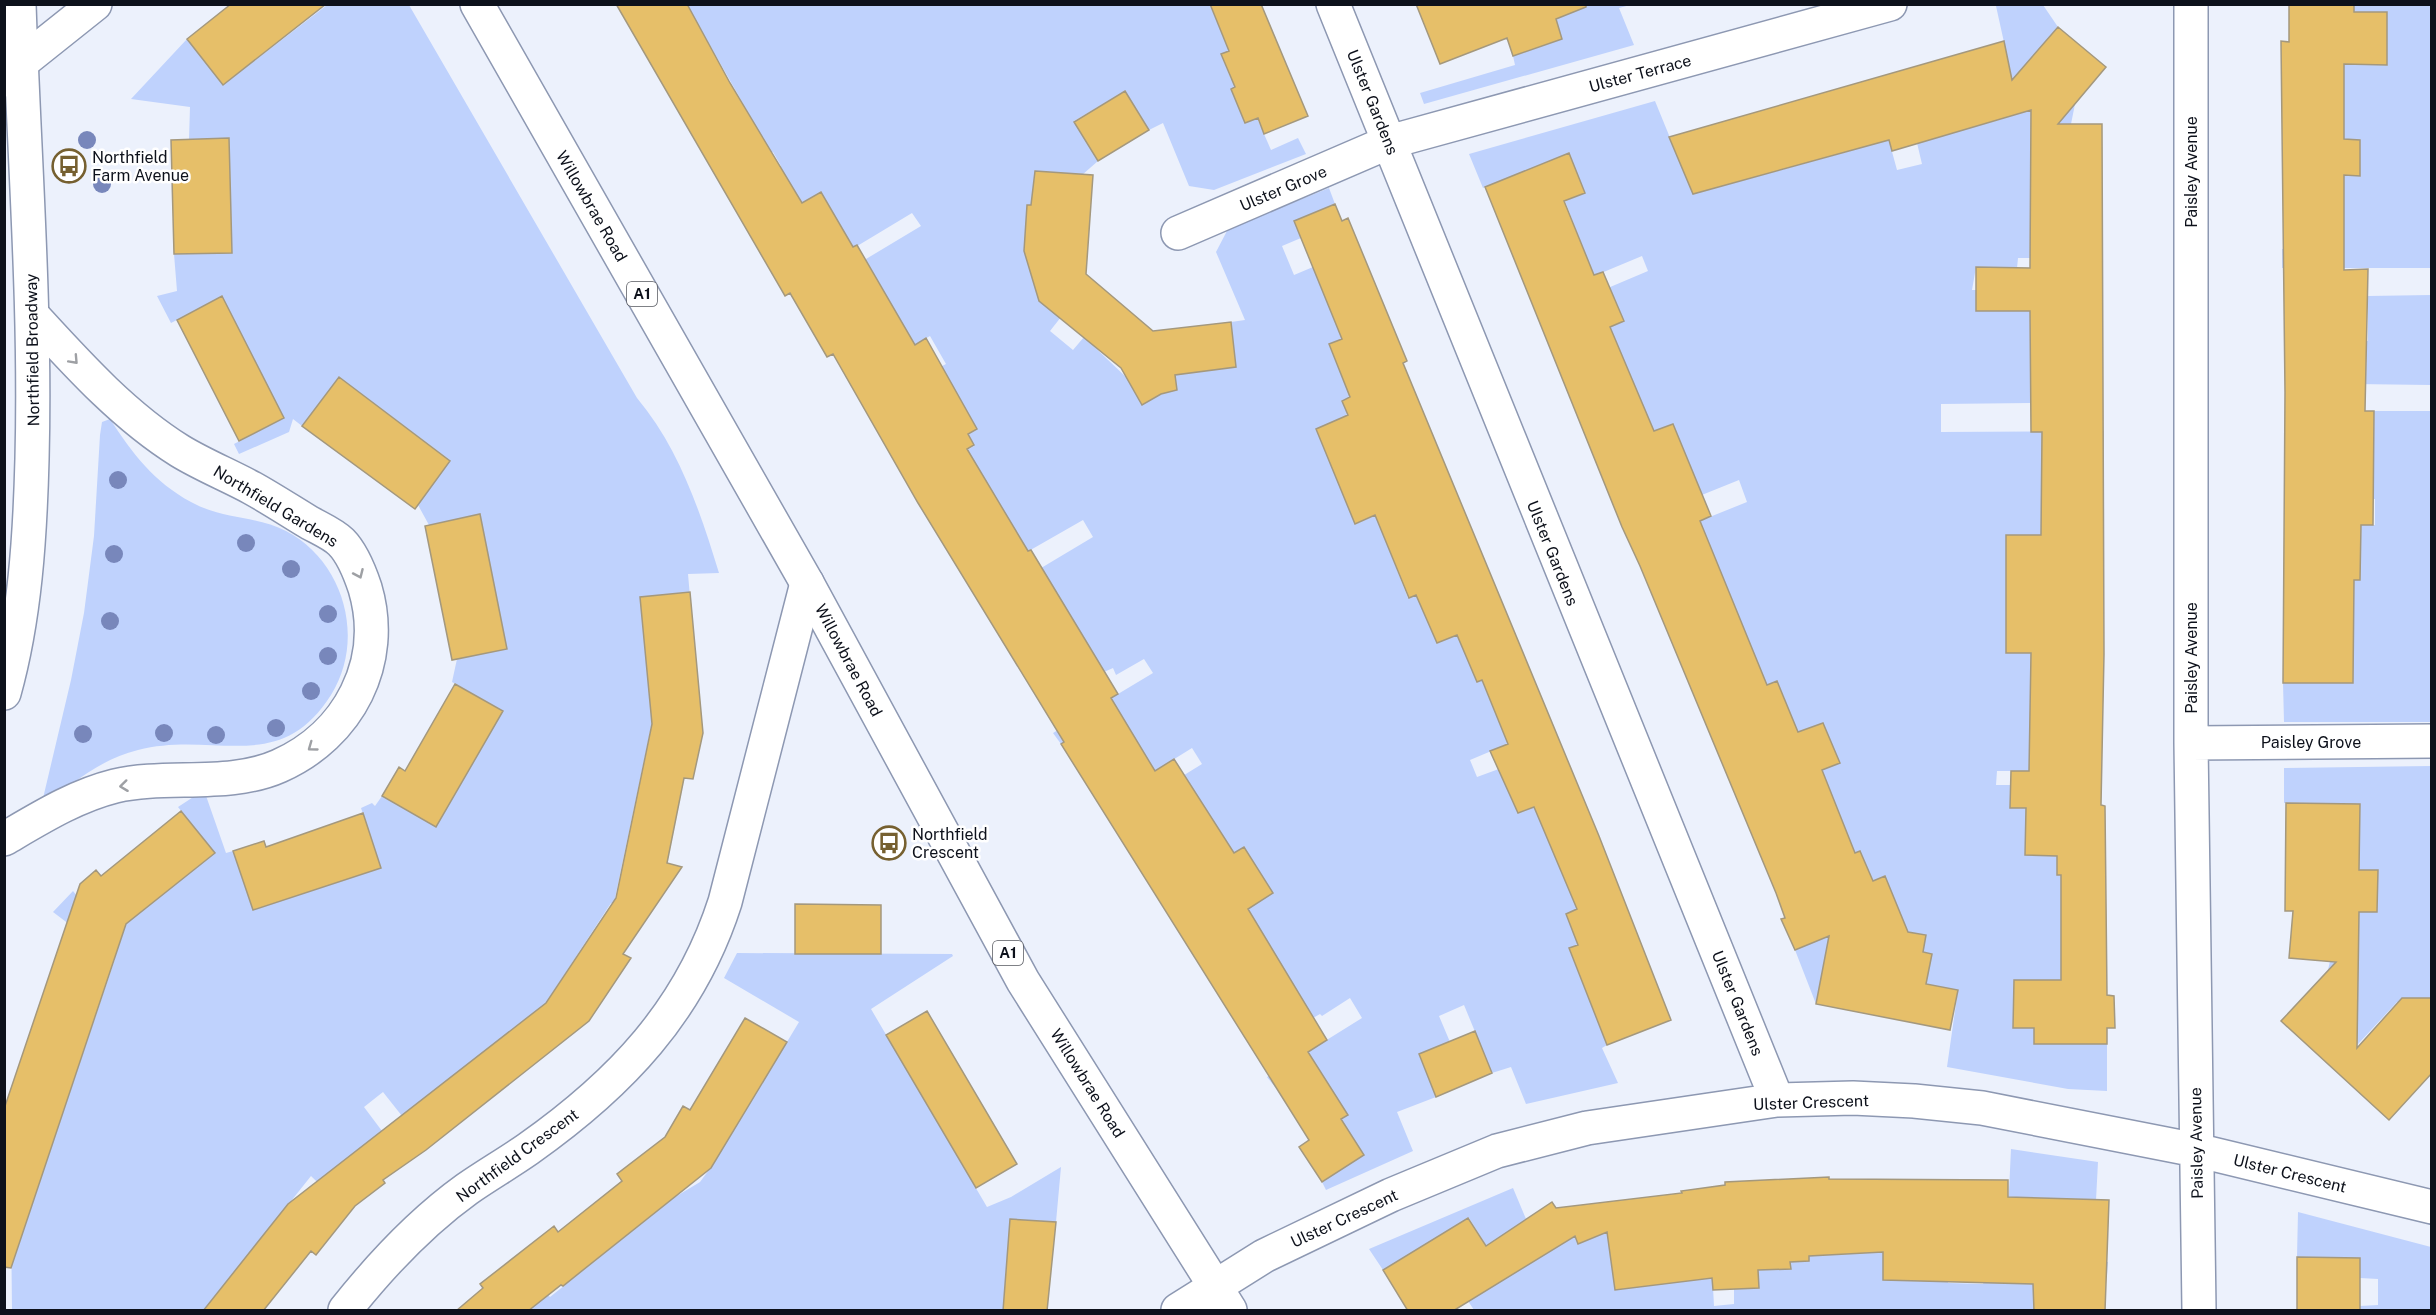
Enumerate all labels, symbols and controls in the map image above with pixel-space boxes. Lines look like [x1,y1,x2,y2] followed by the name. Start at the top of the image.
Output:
[1343,47,1402,157] street label: Ulster Gardens
[1587,51,1693,96] street label: Ulster Terrace
[2182,116,2201,228] street label: Paisley Avenue
[552,147,631,265] street label: Willowbrae Road
[51,148,87,184] bus stop icon: Northfield Farm Avenue
[92,148,189,185] place label: Northfield Farm Avenue
[1237,162,1330,215] street label: Ulster Grove
[22,273,43,427] street label: Northfield Broadway
[627,282,657,306] road number: A1
[66,353,77,364] one-way arrow
[210,462,341,551] street label: Northfield Gardens
[1523,498,1582,608] street label: Ulster Gardens
[352,568,364,579] one-way arrow
[811,601,886,720] street label: Willowbrae Road
[2182,602,2201,714] street label: Paisley Avenue
[2261,733,2361,752] street label: Paisley Grove
[307,740,318,751] one-way arrow
[119,779,128,791] one-way arrow
[871,825,907,861] bus stop icon: Northfield Crescent
[912,825,987,862] place label: Northfield Crescent
[993,941,1023,965] road number: A1
[1708,948,1767,1058] street label: Ulster Gardens
[1046,1025,1129,1141] street label: Willowbrae Road
[2186,1087,2207,1199] street label: Paisley Avenue
[1753,1091,1869,1114] street label: Ulster Crescent
[452,1105,582,1206] street label: Northfield Crescent
[2231,1150,2348,1197] street label: Ulster Crescent
[1288,1185,1401,1252] street label: Ulster Crescent

